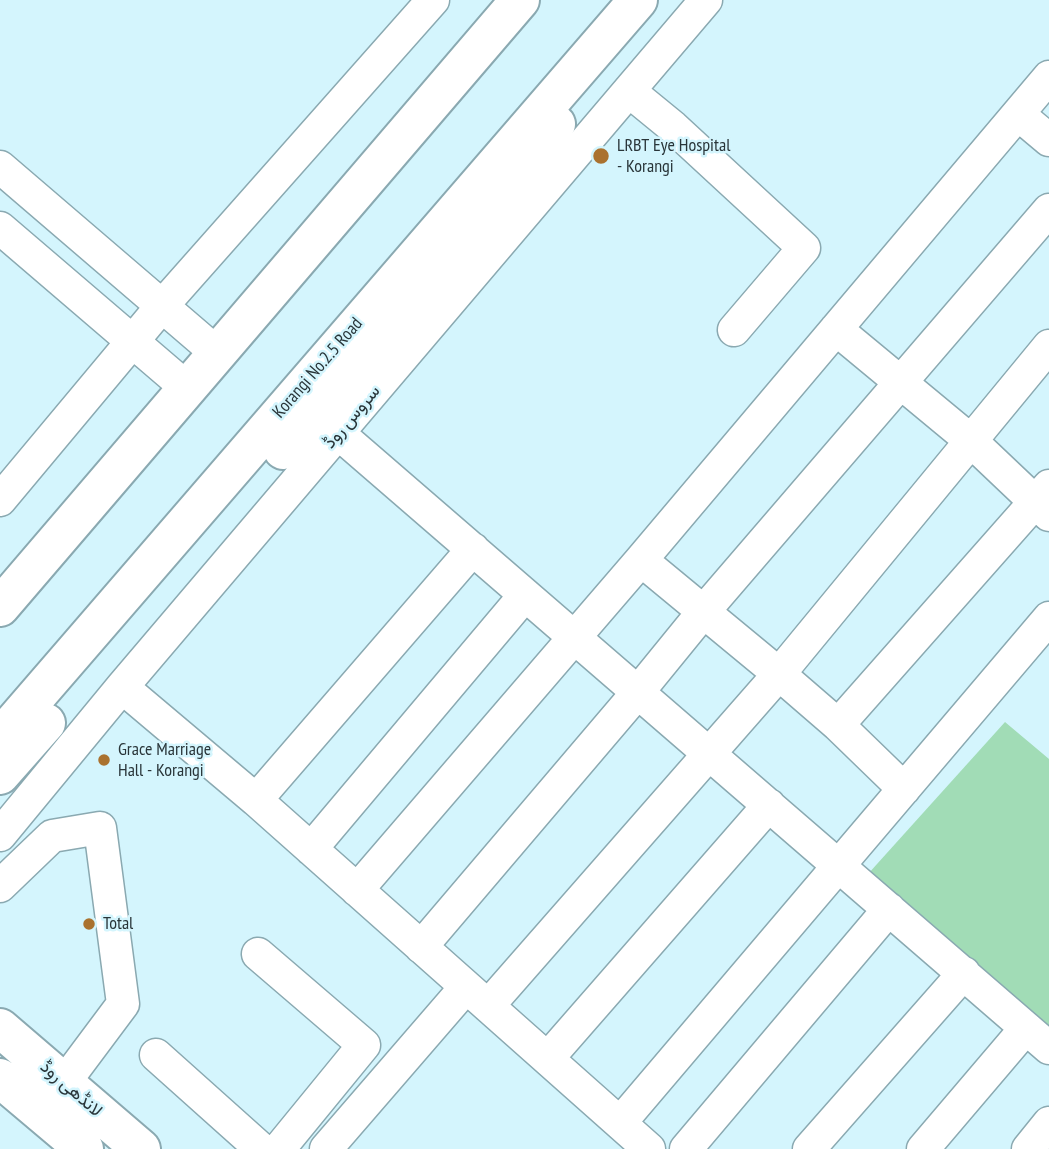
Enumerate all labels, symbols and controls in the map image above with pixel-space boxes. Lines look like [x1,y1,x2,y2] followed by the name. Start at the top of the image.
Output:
[617,135,730,178] place label: LRBT Eye Hospital - Korangi
[591,146,611,166] marker: LRBT Eye Hospital - Korangi
[269,313,367,423] street label: Korangi No.2.5 Road
[319,381,385,453] street label: سروس روڈ
[118,739,211,782] place label: Grace Marriage Hall - Korangi
[96,752,112,768] marker: Grace Marriage Hall - Korangi
[103,913,133,935] place label: Total
[81,916,97,932] marker: Total
[35,1056,107,1122] street label: لانڈھی روڈ

